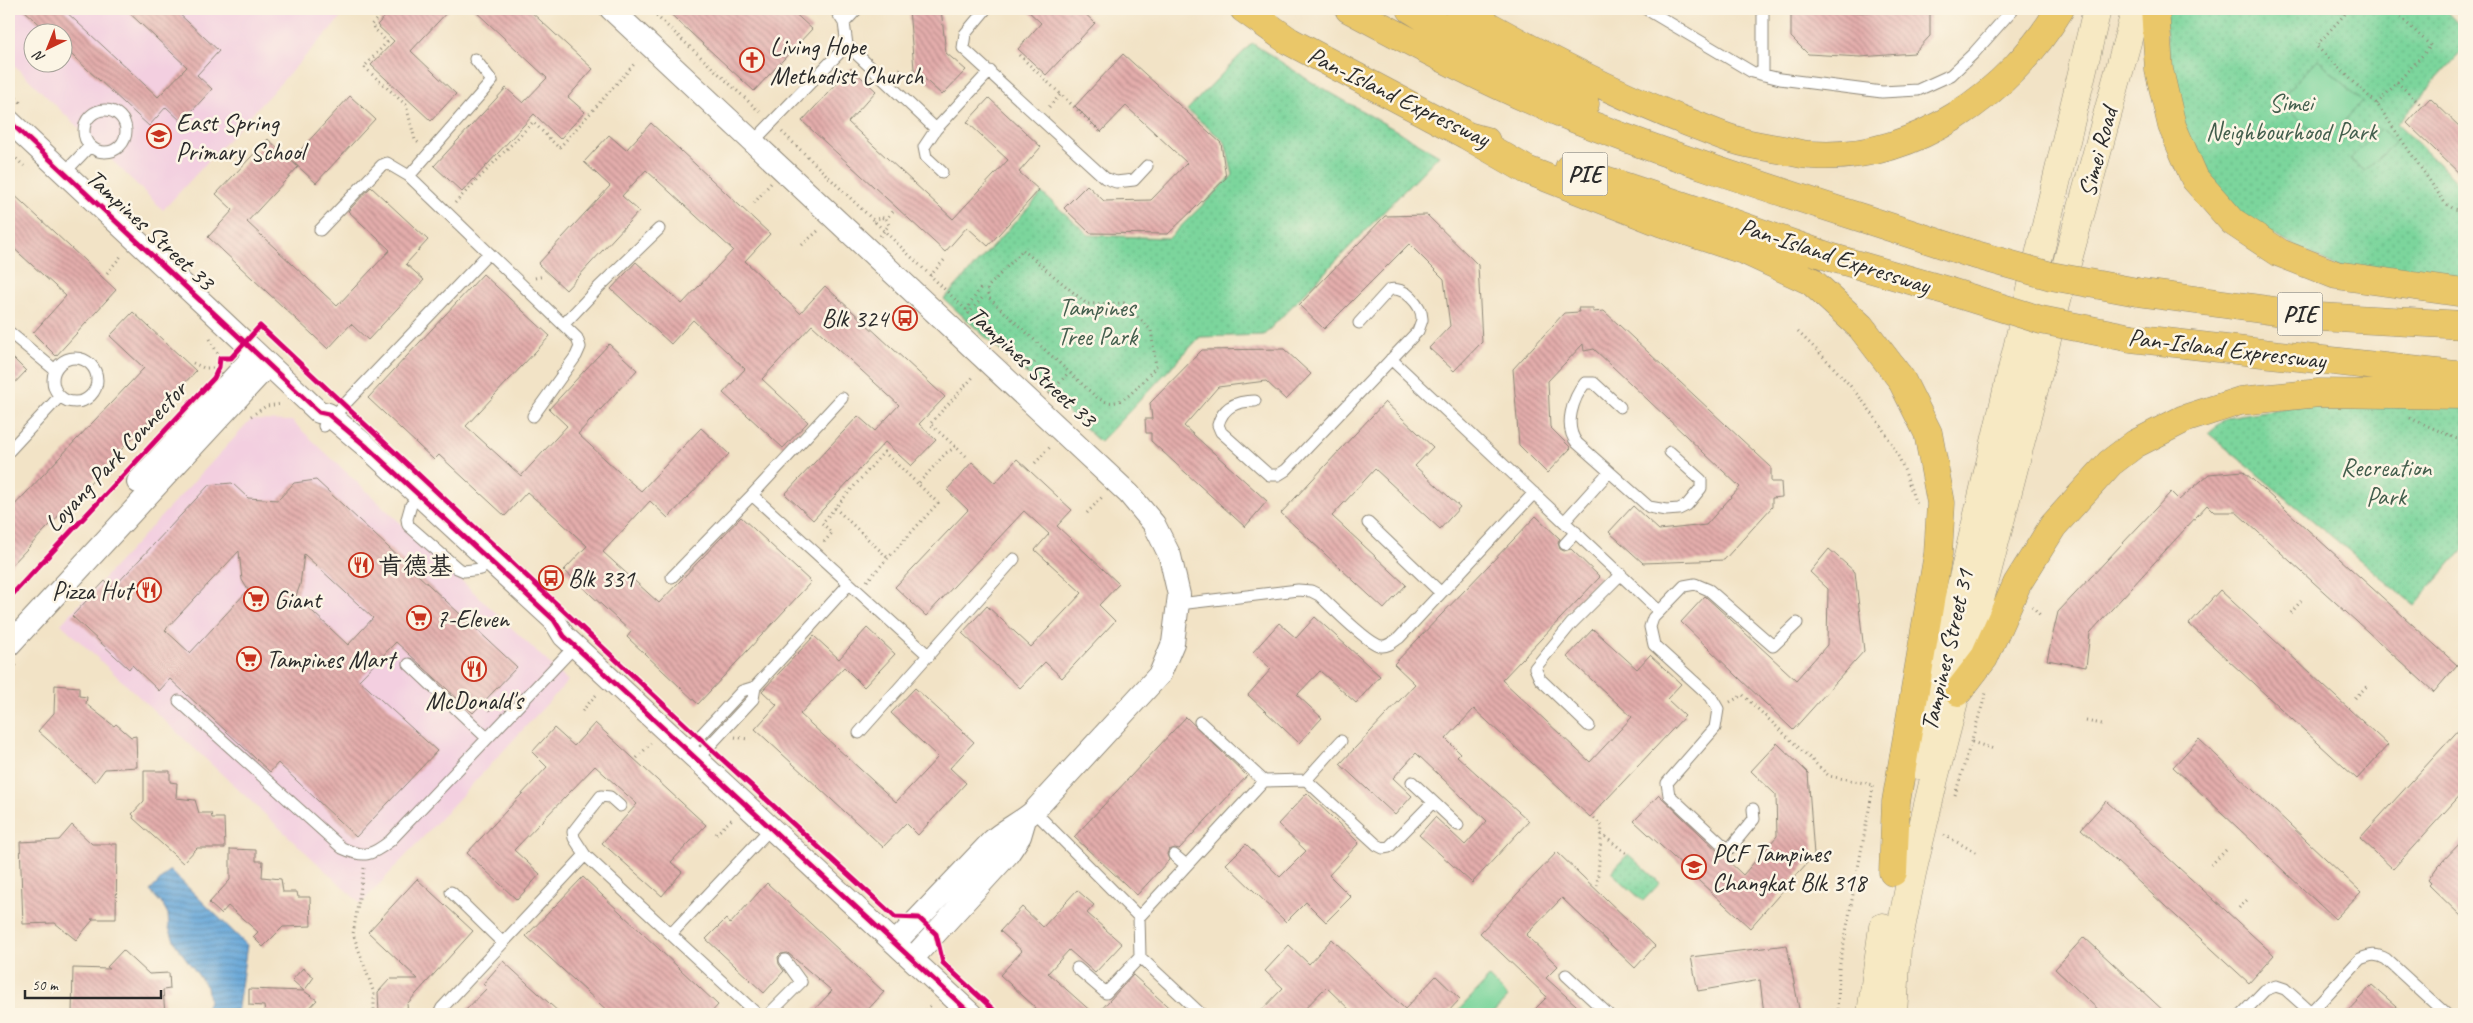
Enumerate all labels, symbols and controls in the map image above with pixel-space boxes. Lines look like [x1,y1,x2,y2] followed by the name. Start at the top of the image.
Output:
[22,22,72,72] north arrow
[770,31,924,92] place label: Living Hope Methodist Church
[1302,39,1496,155] street label: Pan-Island Expressway
[29,46,48,66] text: N
[739,47,765,73] church icon: Living Hope Methodist Church
[2206,87,2378,148] park label: Simei Neighbourhood Park
[2071,100,2126,201] street label: Simei Road
[176,107,309,168] place label: East Spring Primary School
[146,123,172,149] school or university icon: East Spring Primary School
[1562,152,1608,195] road number: PIE
[79,162,223,299] street label: Tampines Street 33
[1735,210,1935,302] street label: Pan-Island Expressway
[1057,292,1139,353] park label: Tampines Tree Park
[2278,292,2322,336] road number: PIE
[961,299,1105,436] street label: Tampines Street 33
[822,303,891,335] place label: Blk 324
[892,305,918,331] bus stop icon: Blk 324
[2126,321,2329,377] street label: Pan-Island Expressway
[37,372,196,539] street label: Loyang Park Connector
[2341,452,2432,513] park label: Recreation Park
[378,550,453,582] place label: 肯德基
[348,552,374,578] restaurant icon: 肯德基
[568,563,636,595] place label: Blk 331
[538,565,564,591] bus stop icon: Blk 331
[1913,565,1981,734] street label: Tampines Street 31
[52,575,136,607] place label: Pizza Hut
[136,577,162,603] restaurant icon: Pizza Hut
[274,584,323,616] place label: Giant
[243,586,269,612] supermarket icon: Giant
[436,603,510,635] place label: 7-Eleven
[406,605,432,631] supermarket icon: 7-Eleven
[266,644,398,676] place label: Tampines Mart
[236,646,262,672] supermarket icon: Tampines Mart
[461,656,487,682] restaurant icon: McDonald's
[426,685,525,717] place label: McDonald's
[1712,838,1869,899] place label: PCF Tampines Changkat Blk 318
[1681,854,1707,880] school or university icon: PCF Tampines Changkat Blk 318
[25,968,161,1000] scale bar
[32,976,59,995] text: 50 m

